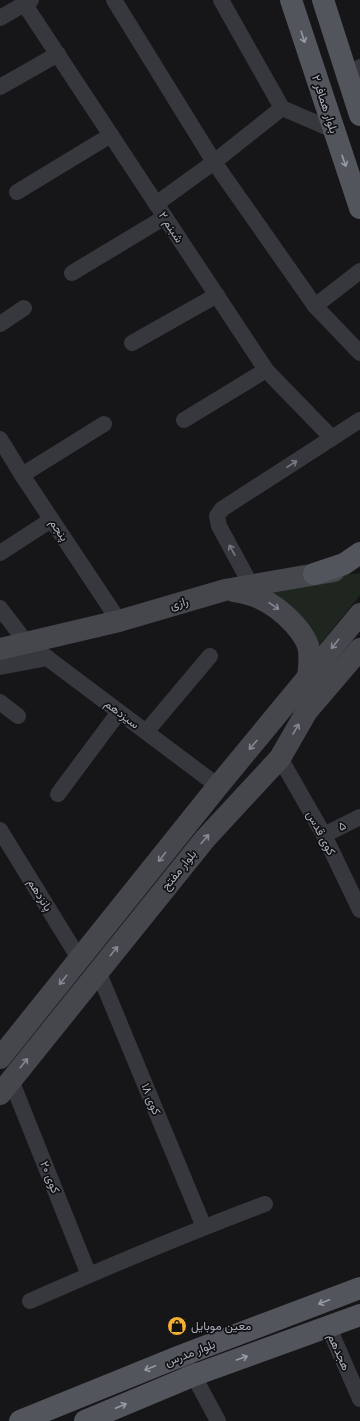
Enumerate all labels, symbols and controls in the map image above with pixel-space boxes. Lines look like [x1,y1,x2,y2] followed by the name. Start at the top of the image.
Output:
[300,30,307,43] one-way arrow
[308,73,341,135] street label: بلوار همافر ۲
[341,154,348,167] one-way arrow
[155,209,186,246] street label: شبنم ۲
[286,459,297,468] one-way arrow
[46,516,72,544] street label: پنجم
[228,545,235,557] one-way arrow
[168,594,190,613] street label: رازی
[268,602,279,610] one-way arrow
[331,639,340,650] one-way arrow
[101,696,142,732] street label: سیزدهم
[293,723,301,735] one-way arrow
[248,739,257,750] one-way arrow
[303,808,339,858] street label: کوی قدس
[336,818,348,834] street label: ۵
[200,834,209,845] one-way arrow
[159,847,201,894] street label: بلوار مفتح
[158,851,167,862] one-way arrow
[24,876,56,915] street label: پانزدهم
[110,946,119,957] one-way arrow
[59,974,68,985] one-way arrow
[20,1058,28,1069] one-way arrow
[137,1081,164,1117] street label: کوی ۱۸
[36,1159,63,1196] street label: کوی ۲۰
[318,1298,330,1306] one-way arrow
[166,1315,188,1337] shop icon: معین موبایل
[191,1319,251,1334] place label: معین موبایل
[324,1331,353,1373] street label: هجدهم
[163,1337,218,1370] street label: بلوار مدرس
[235,1354,247,1362] one-way arrow
[144,1365,156,1373] one-way arrow
[114,1402,126,1409] one-way arrow

